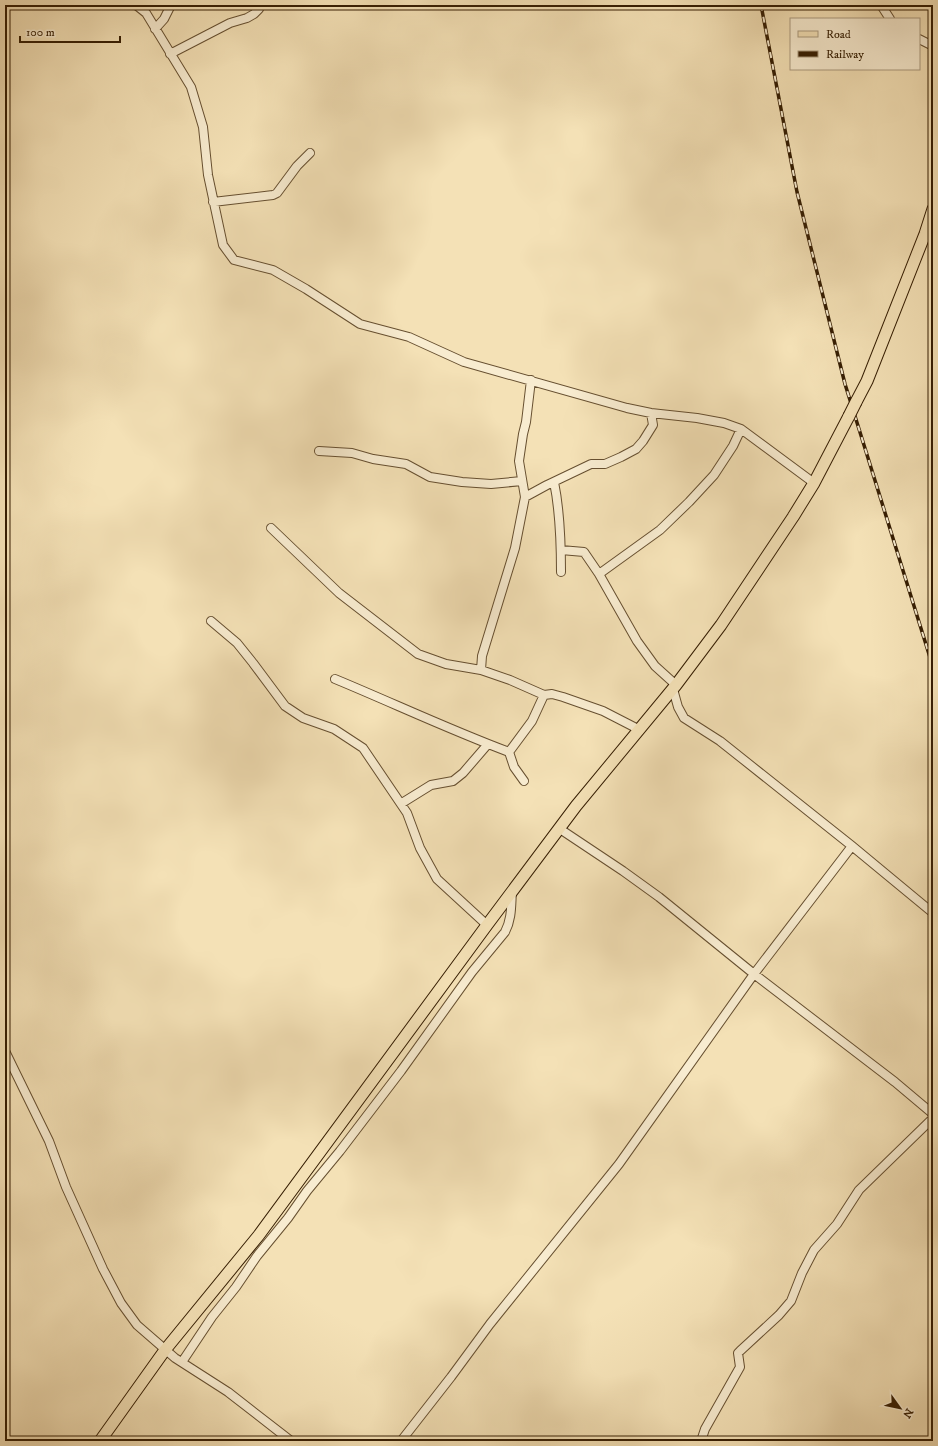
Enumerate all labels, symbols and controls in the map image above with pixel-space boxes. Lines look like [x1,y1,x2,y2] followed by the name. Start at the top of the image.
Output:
[20,18,120,44] scale bar
[790,18,920,70] legend
[26,25,55,40] text: 100 m
[826,27,851,42] text: Road
[826,47,864,62] text: Railway
[880,1388,920,1428] north arrow
[899,1405,916,1421] text: N

